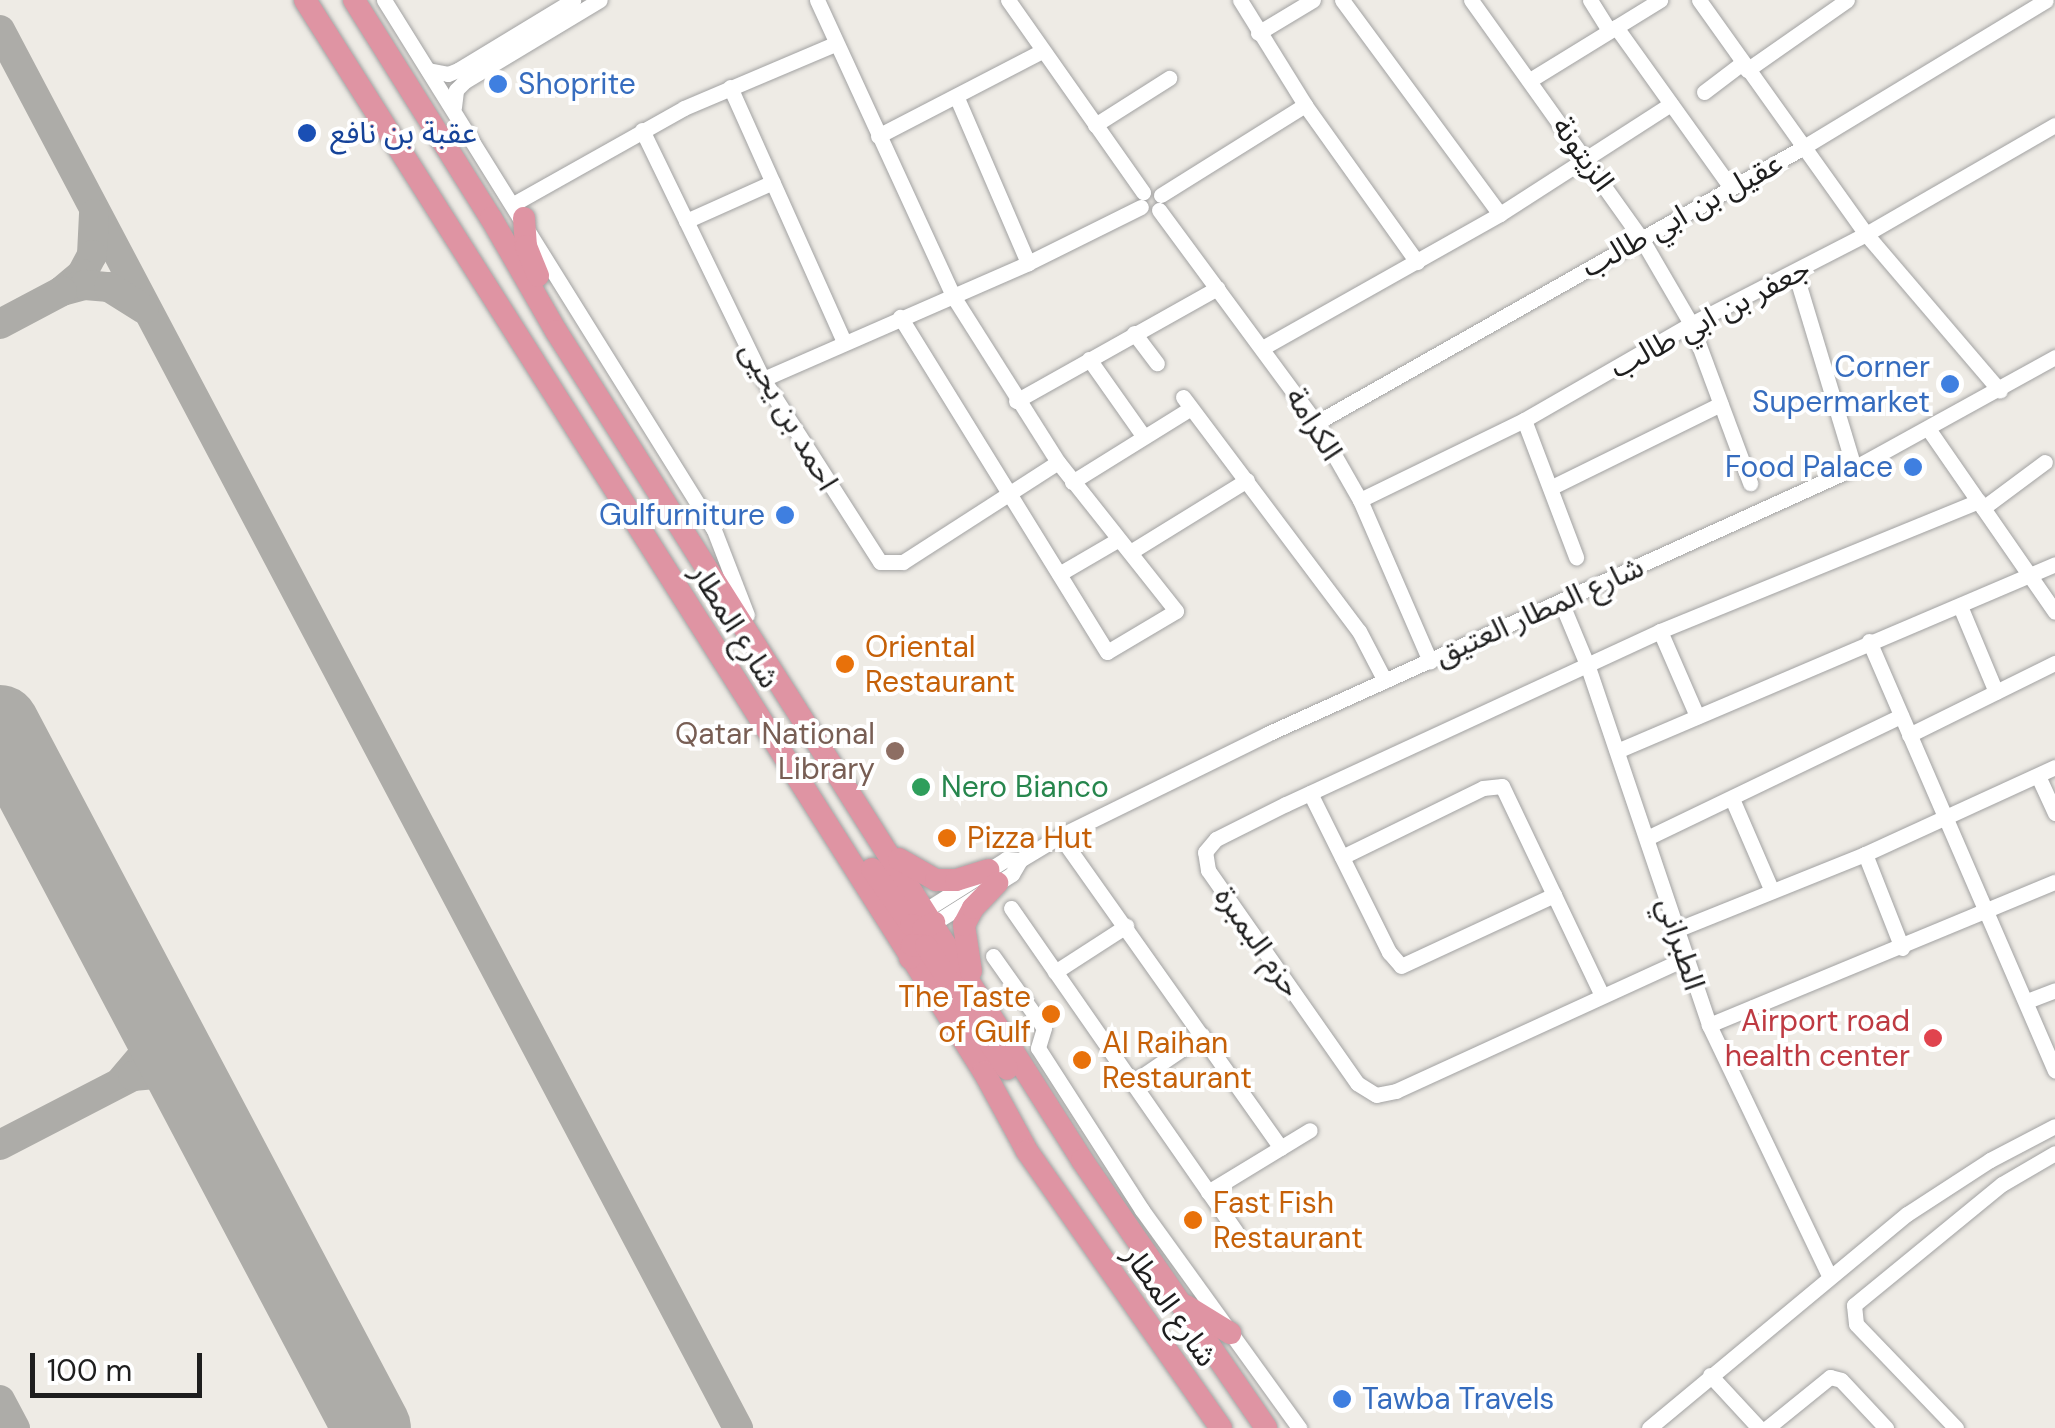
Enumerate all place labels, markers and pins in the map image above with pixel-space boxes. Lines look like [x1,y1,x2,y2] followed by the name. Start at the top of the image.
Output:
[518,66,636,102] place label: Shoprite
[487,73,509,95] marker: Shoprite
[330,115,477,151] place label: عقبة بن نافع
[294,120,320,146] marker: عقبة بن نافع
[1752,349,1930,420] place label: Corner Supermarket
[1939,373,1961,395] marker: Corner Supermarket
[1725,449,1893,485] place label: Food Palace
[1902,456,1924,478] marker: Food Palace
[599,497,765,533] place label: Gulfurniture
[774,504,796,526] marker: Gulfurniture
[865,629,1015,700] place label: Oriental Restaurant
[834,653,856,675] marker: Oriental Restaurant
[675,716,875,786] place label: Qatar National Library
[884,740,906,762] marker: Qatar National Library
[941,769,1109,805] place label: Nero Bianco
[910,776,932,798] marker: Nero Bianco
[967,820,1093,856] place label: Pizza Hut
[936,827,958,849] marker: Pizza Hut
[898,979,1031,1050] place label: The Taste of Gulf
[1040,1003,1062,1025] marker: The Taste of Gulf
[1725,1003,1910,1074] place label: Airport road health center
[1102,1025,1252,1096] place label: Al Raihan Restaurant
[1920,1025,1946,1051] marker: Airport road health center
[1071,1049,1093,1071] marker: Al Raihan Restaurant
[1213,1185,1363,1256] place label: Fast Fish Restaurant
[1182,1209,1204,1231] marker: Fast Fish Restaurant
[1362,1381,1554,1417] place label: Tawba Travels
[1331,1388,1353,1410] marker: Tawba Travels

